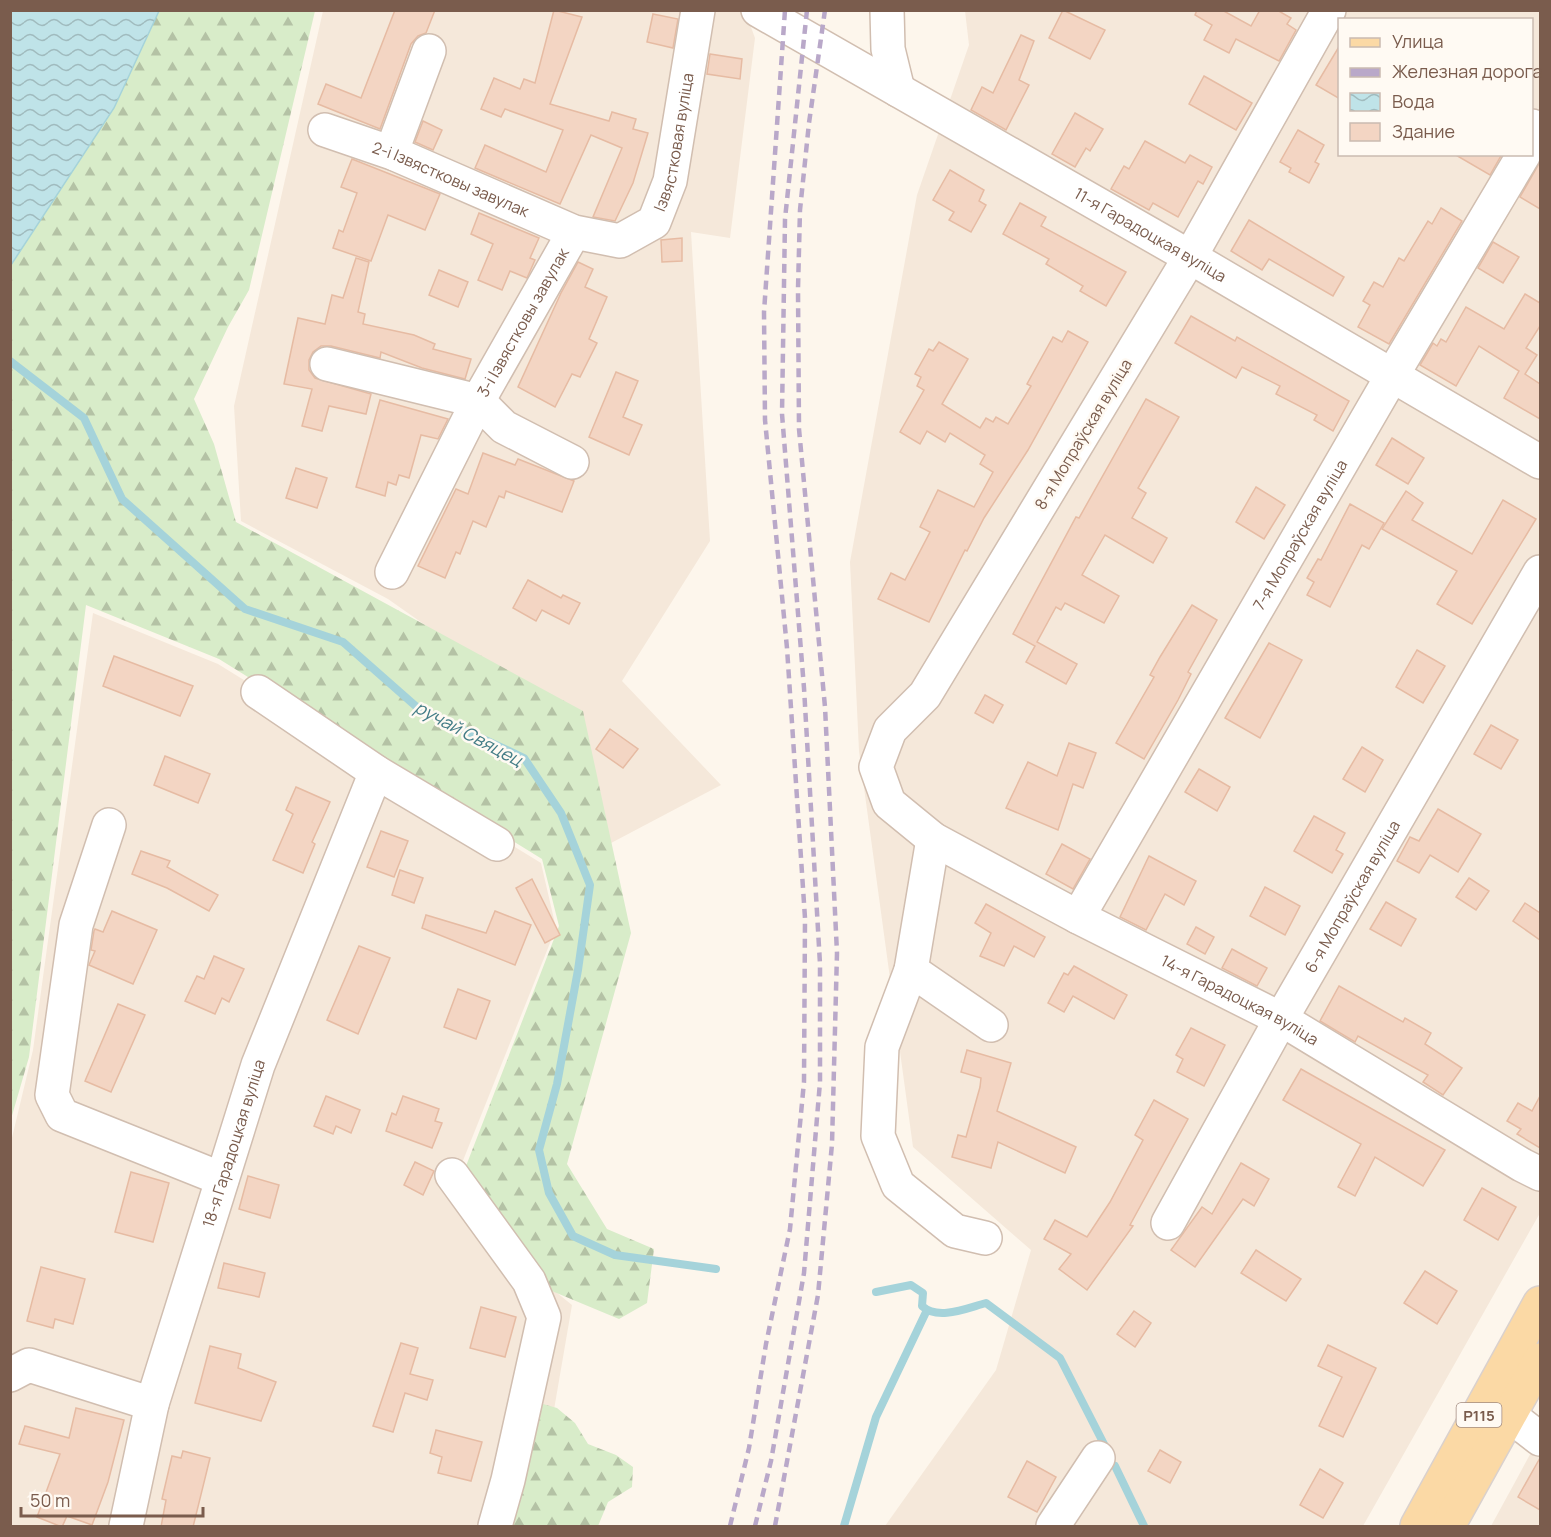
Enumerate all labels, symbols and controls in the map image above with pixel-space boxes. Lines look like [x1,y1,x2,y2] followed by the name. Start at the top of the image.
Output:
[1338,18,1533,156] legend
[1392,29,1444,53] text: Улица
[1392,59,1543,83] text: Железная дорога
[648,71,699,215] street label: Ізвястковая вуліца
[1392,89,1434,113] text: Вода
[1392,119,1455,143] text: Здание
[369,136,533,223] street label: 2-і Ізвястковы завулак
[1070,182,1230,287] street label: 11-я Гарадоцкая вуліца
[472,243,574,401] street label: 3-і Ізвястковы завулак
[1029,355,1137,513] street label: 8-я Мопраўская вуліца
[1247,455,1352,614] street label: 7-я Мопраўская вуліца
[411,695,528,772] water label: ручай Свяцец
[1299,816,1405,977] street label: 6-я Мопраўская вуліца
[1157,949,1323,1050] street label: 14-я Гарадоцкая вуліца
[197,1056,270,1230] street label: 18-я Гарадоцкая вуліца
[1456,1403,1502,1427] road number: Р115
[21,1480,202,1518] scale bar
[30,1488,70,1512] text: 50 m

